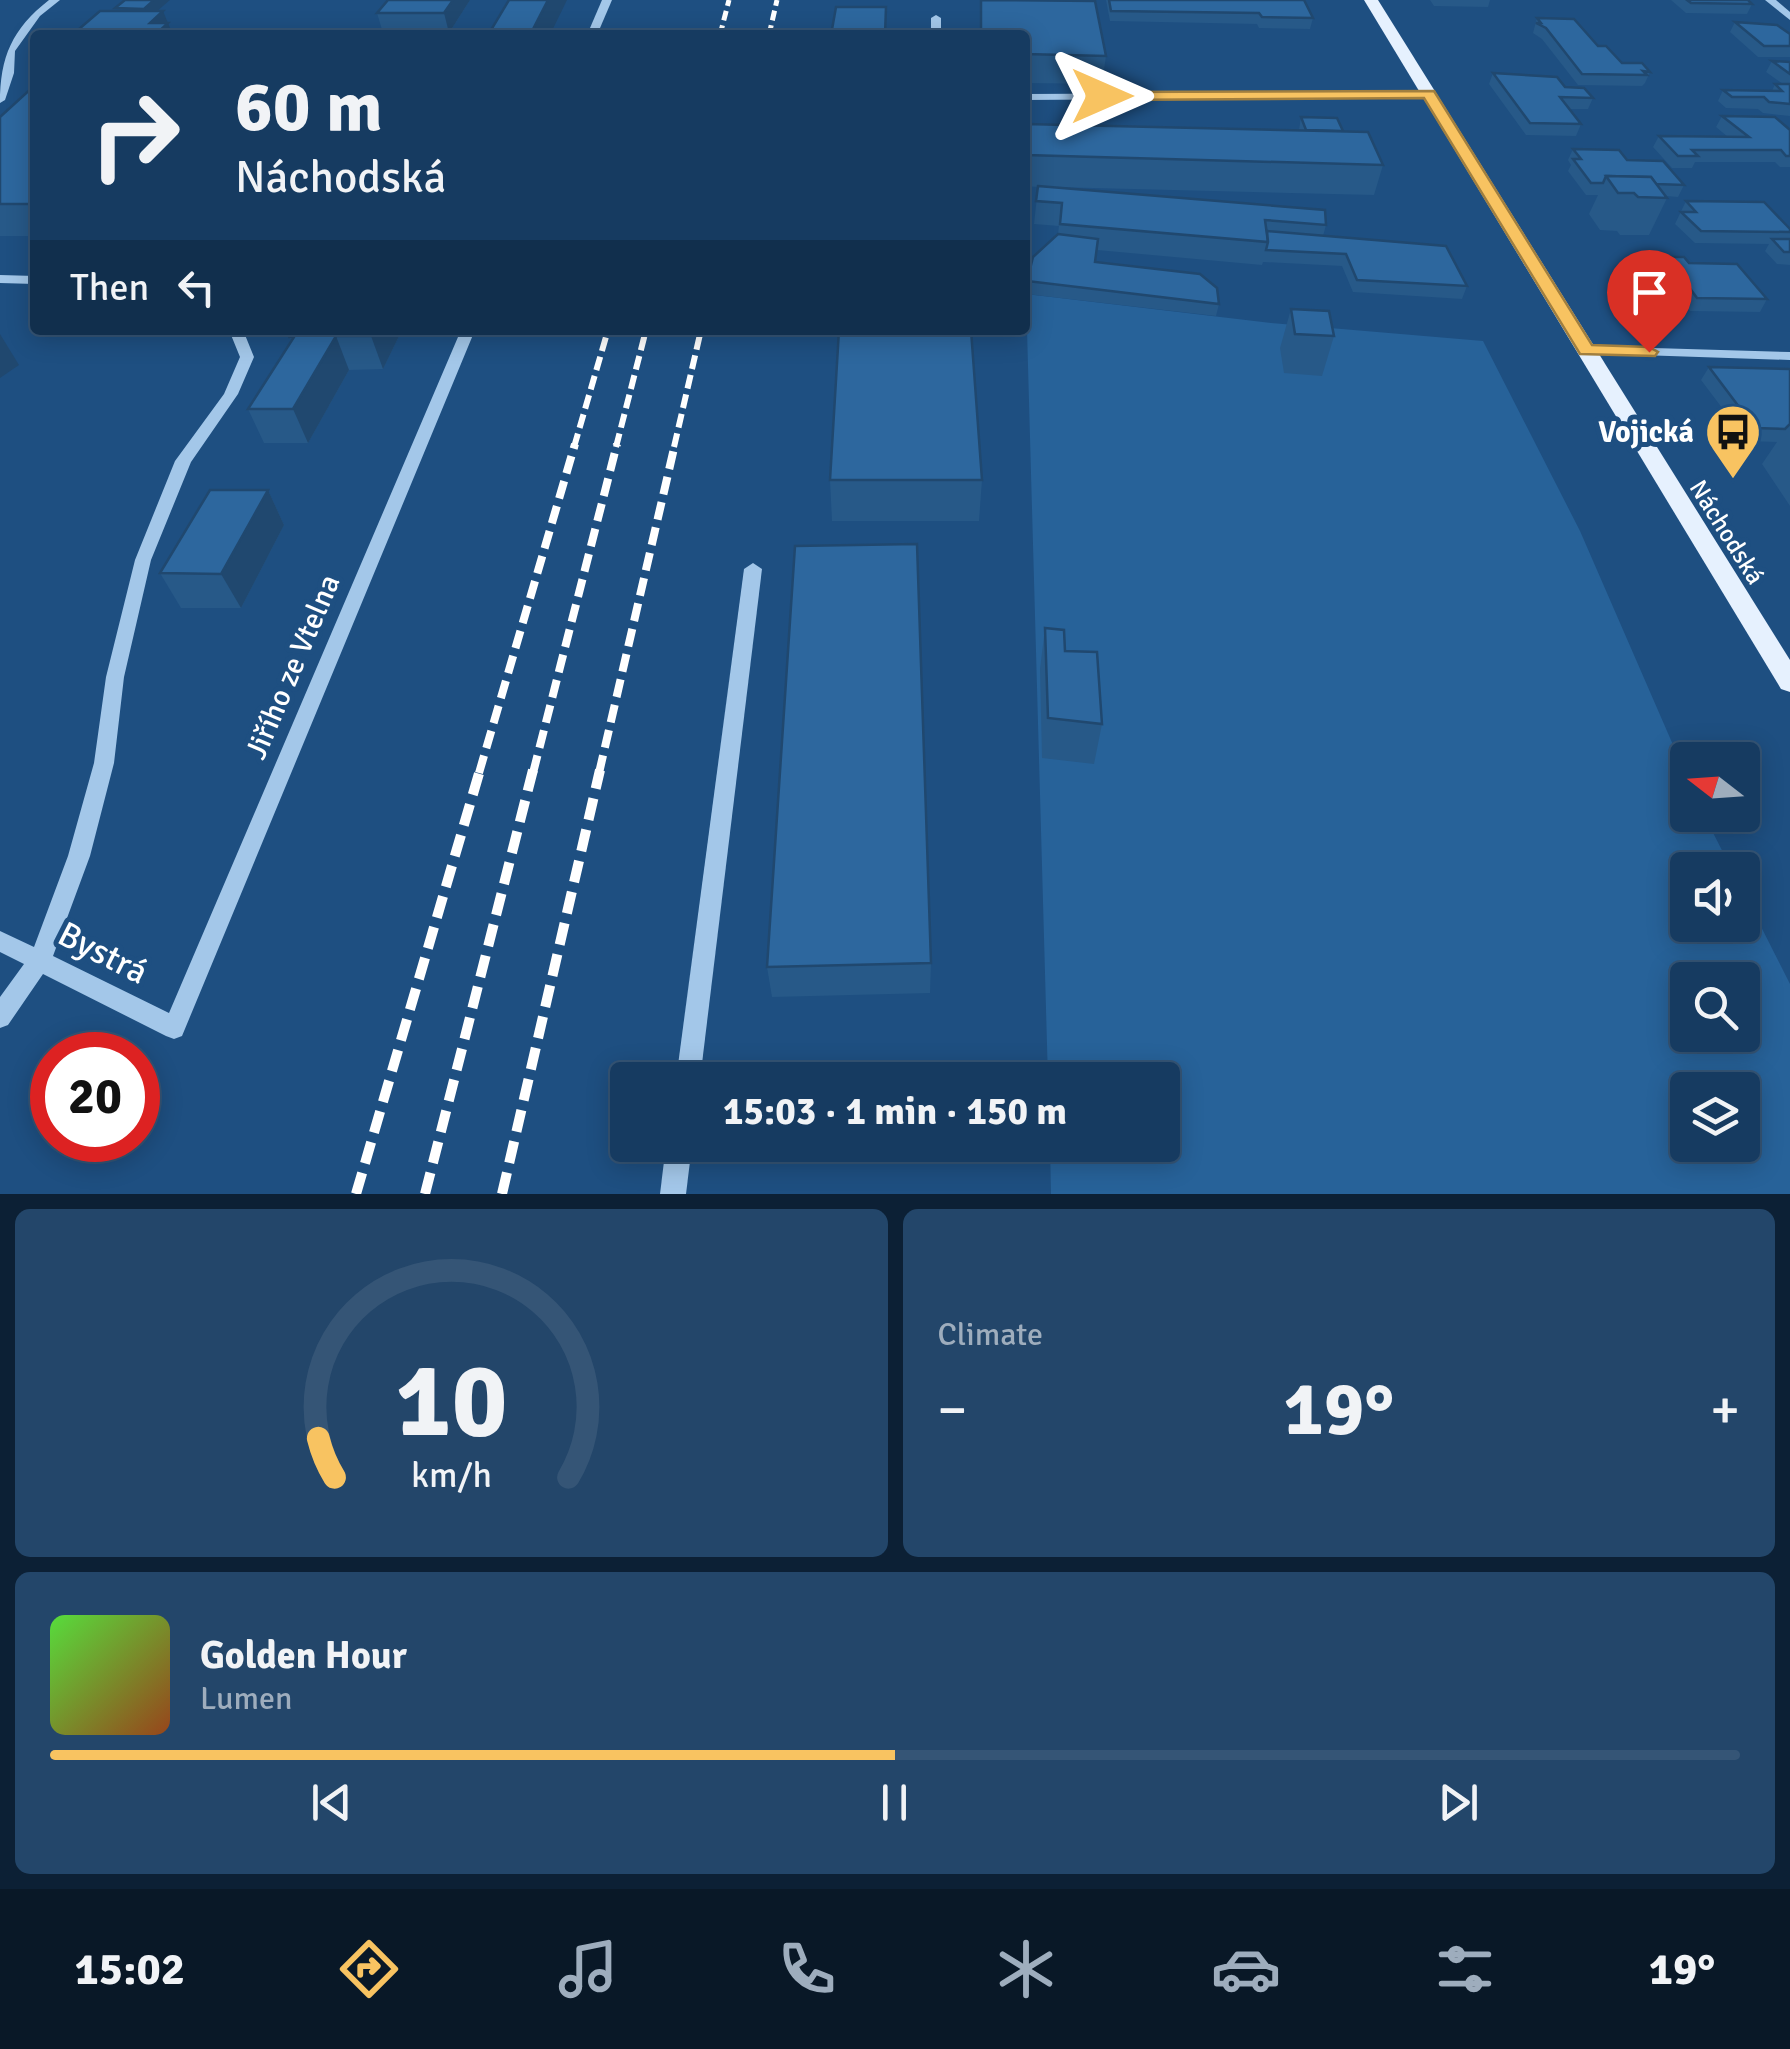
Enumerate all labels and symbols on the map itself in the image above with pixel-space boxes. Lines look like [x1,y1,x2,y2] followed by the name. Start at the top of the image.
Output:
[1050,44,1154,148] position arrow
[1607,250,1692,353] pin
[1703,402,1763,481] bus stop icon: Vojická
[1598,414,1694,451] place label: Vojická
[1683,474,1771,590] street label: Náchodská
[237,569,349,765] street label: Jiřího ze Vtelna
[1670,742,1760,832] north arrow
[51,912,155,994] street label: Bystrá
[30,1032,160,1162] speed limit sign: 20

